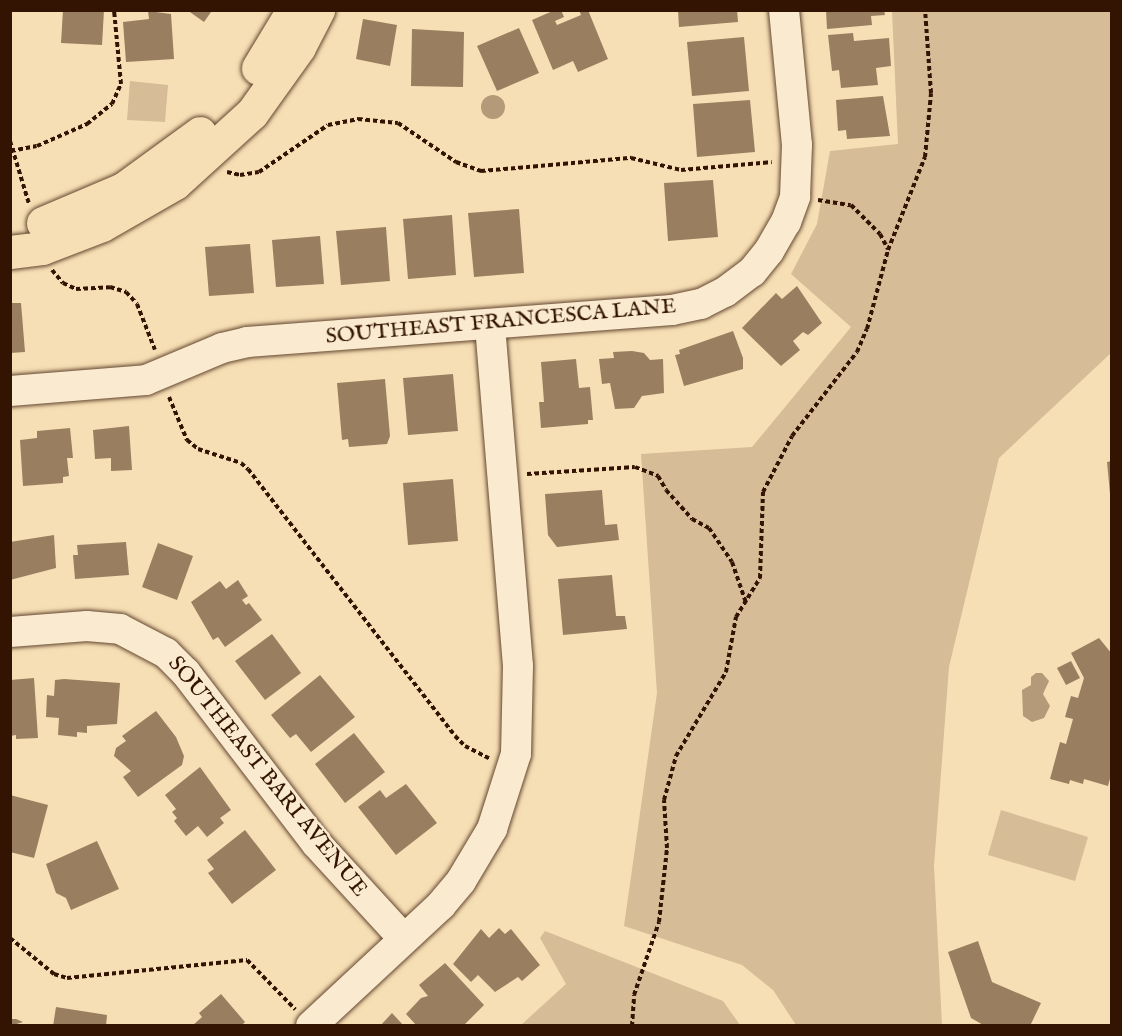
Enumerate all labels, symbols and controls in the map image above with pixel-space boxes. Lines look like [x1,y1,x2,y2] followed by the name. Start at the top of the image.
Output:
[325,294,677,350] street label: SOUTHEAST FRANCESCA LANE
[162,651,372,903] street label: SOUTHEAST BARI AVENUE

